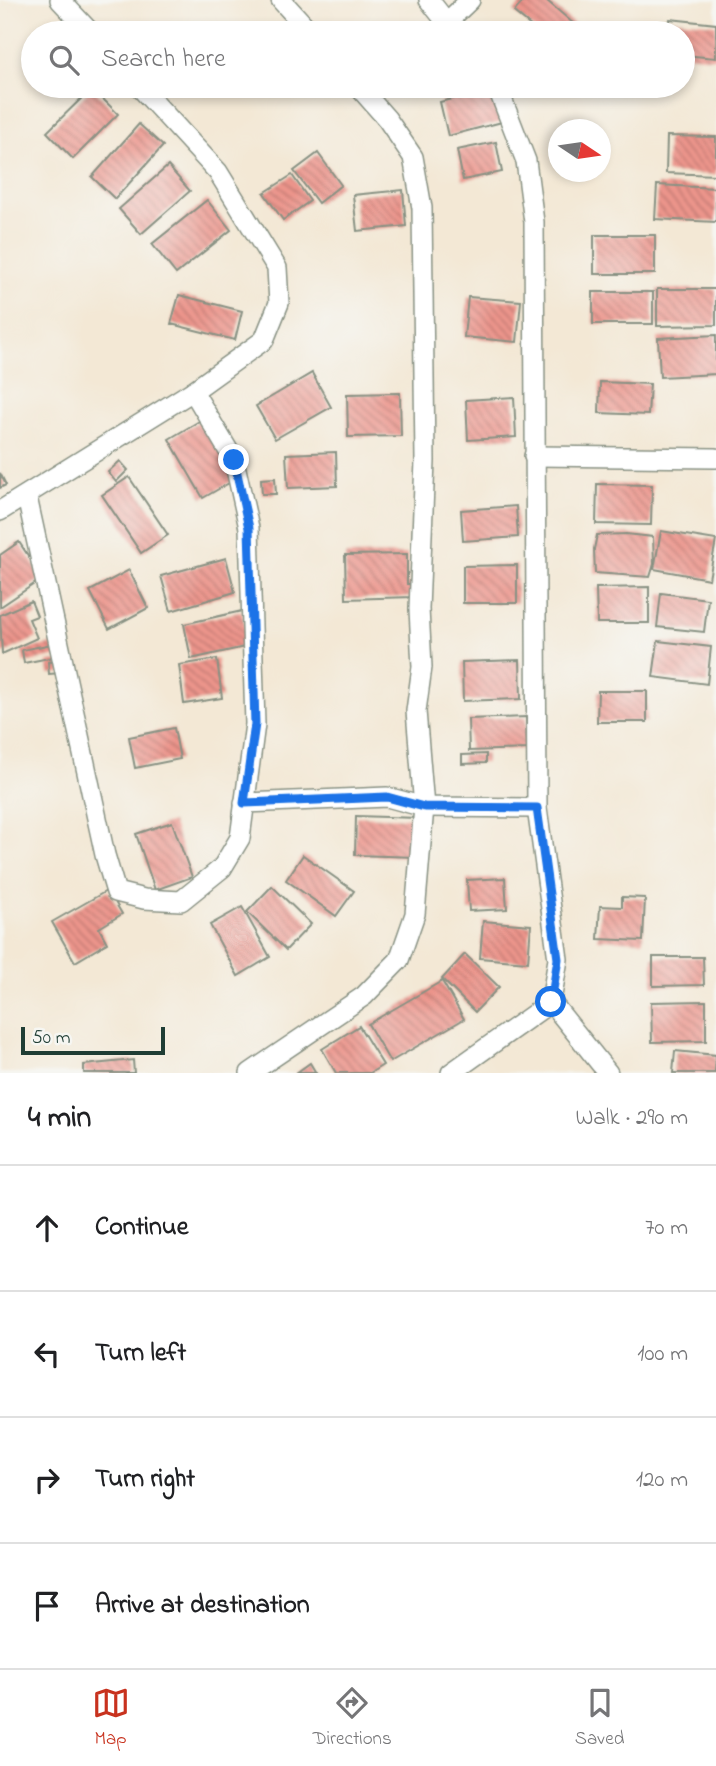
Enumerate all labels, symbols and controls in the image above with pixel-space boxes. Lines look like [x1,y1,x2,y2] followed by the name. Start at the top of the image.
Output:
[21,21,695,98] search box
[45,41,83,79] icon: search
[101,41,226,79] text: Search here
[548,119,611,182] north arrow
[218,444,249,475] route end
[535,986,566,1017] route start
[21,1024,164,1056] scale bar
[32,1025,71,1052] text: 50 m
[28,1097,91,1141] text: 4 min
[576,1102,688,1135] text: Walk · 290 m
[28,1209,66,1247] icon: ahead
[95,1209,188,1247] text: Continue
[645,1212,688,1245] text: 70 m
[28,1335,66,1373] icon: left
[95,1335,186,1373] text: Turn left
[637,1338,688,1371] text: 100 m
[28,1461,66,1499] icon: right
[95,1461,195,1499] text: Turn right
[636,1464,688,1497] text: 120 m
[28,1587,66,1625] icon: arrive
[95,1587,310,1625] text: Arrive at destination
[92,1684,130,1753] tab: Map
[313,1684,392,1753] tab: Directions
[575,1684,624,1753] tab: Saved

